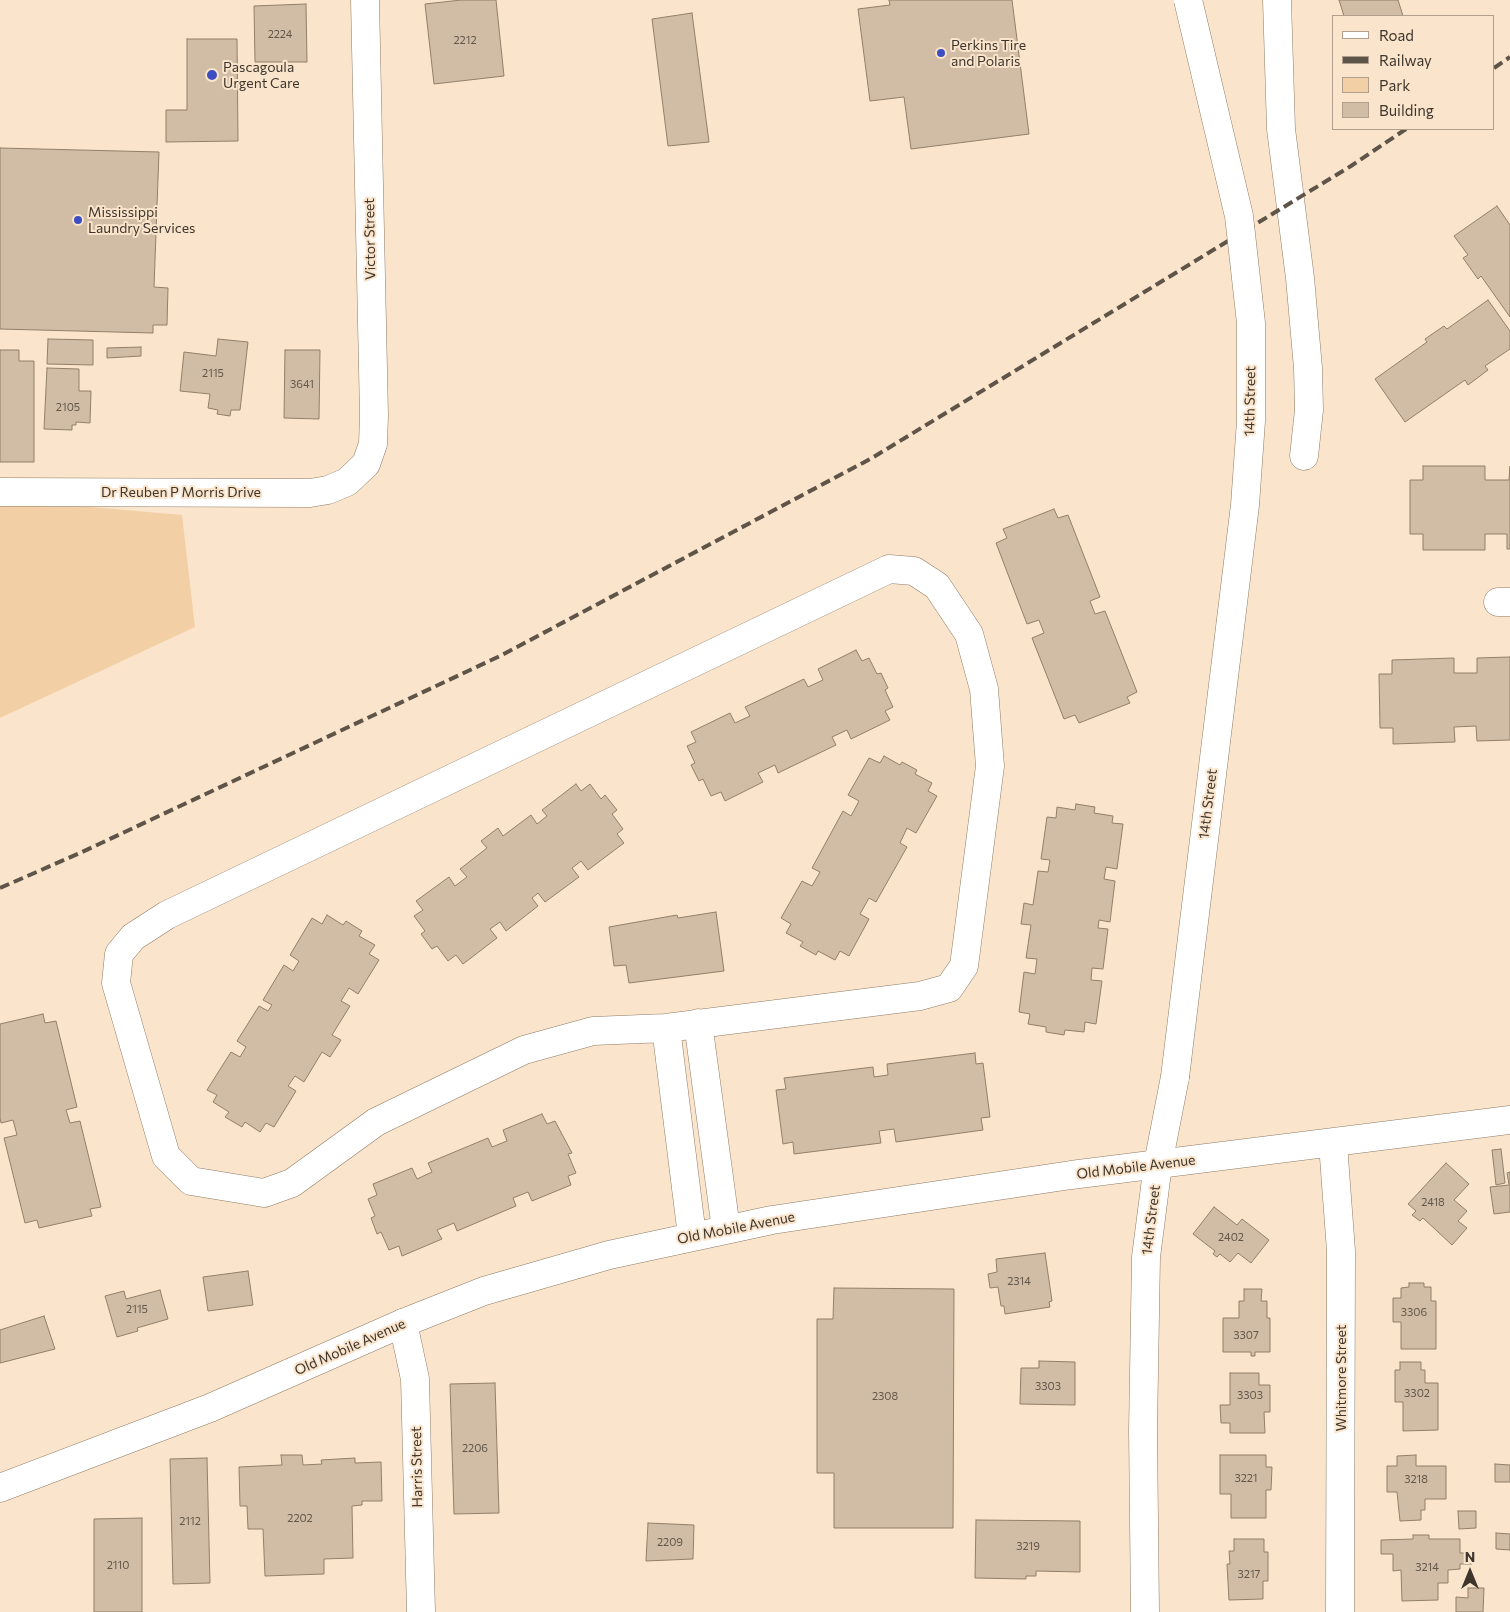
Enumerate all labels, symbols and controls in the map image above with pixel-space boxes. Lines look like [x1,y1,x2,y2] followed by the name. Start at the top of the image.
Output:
[1332,15,1495,130] legend
[1379,26,1414,44] text: Road
[268,27,292,41] house number: 2224
[453,33,477,47] house number: 2212
[951,37,1026,70] place label: Perkins Tire and Polaris
[935,47,947,59] marker: Perkins Tire and Polaris
[1379,51,1432,69] text: Railway
[223,59,300,92] place label: Pascagoula Urgent Care
[205,68,219,82] marker: Pascagoula Urgent Care
[1379,76,1410,94] text: Park
[1379,101,1434,119] text: Building
[361,198,379,280] street label: Victor Street
[88,204,195,236] place label: Mississippi Laundry Services
[72,214,84,226] marker: Mississippi Laundry Services
[202,366,224,380] house number: 2115
[1241,366,1259,436] street label: 14th Street
[290,377,314,391] house number: 3641
[56,400,80,414] house number: 2105
[101,484,261,500] street label: Dr Reuben P Morris Drive
[1195,768,1221,840] street label: 14th Street
[1076,1151,1196,1183] street label: Old Mobile Avenue
[1138,1184,1164,1256] street label: 14th Street
[1421,1195,1445,1209] house number: 2418
[676,1208,796,1248] street label: Old Mobile Avenue
[1218,1230,1244,1244] house number: 2402
[1007,1274,1031,1288] house number: 2314
[126,1302,148,1316] house number: 2115
[1401,1305,1427,1319] house number: 3306
[292,1315,408,1379] street label: Old Mobile Avenue
[1333,1324,1349,1432] street label: Whitmore Street
[1233,1328,1259,1342] house number: 3307
[1035,1379,1061,1393] house number: 3303
[1404,1386,1430,1400] house number: 3302
[1237,1388,1263,1402] house number: 3303
[872,1389,898,1403] house number: 2308
[408,1426,426,1508] street label: Harris Street
[462,1441,488,1455] house number: 2206
[1234,1471,1258,1485] house number: 3221
[1404,1472,1428,1486] house number: 3218
[287,1511,313,1525] house number: 2202
[179,1514,201,1528] house number: 2112
[657,1535,683,1549] house number: 2209
[1016,1539,1040,1553] house number: 3219
[1445,1547,1495,1597] north arrow
[1465,1548,1475,1565] text: N
[107,1558,129,1572] house number: 2110
[1415,1560,1439,1574] house number: 3214
[1238,1567,1260,1581] house number: 3217

